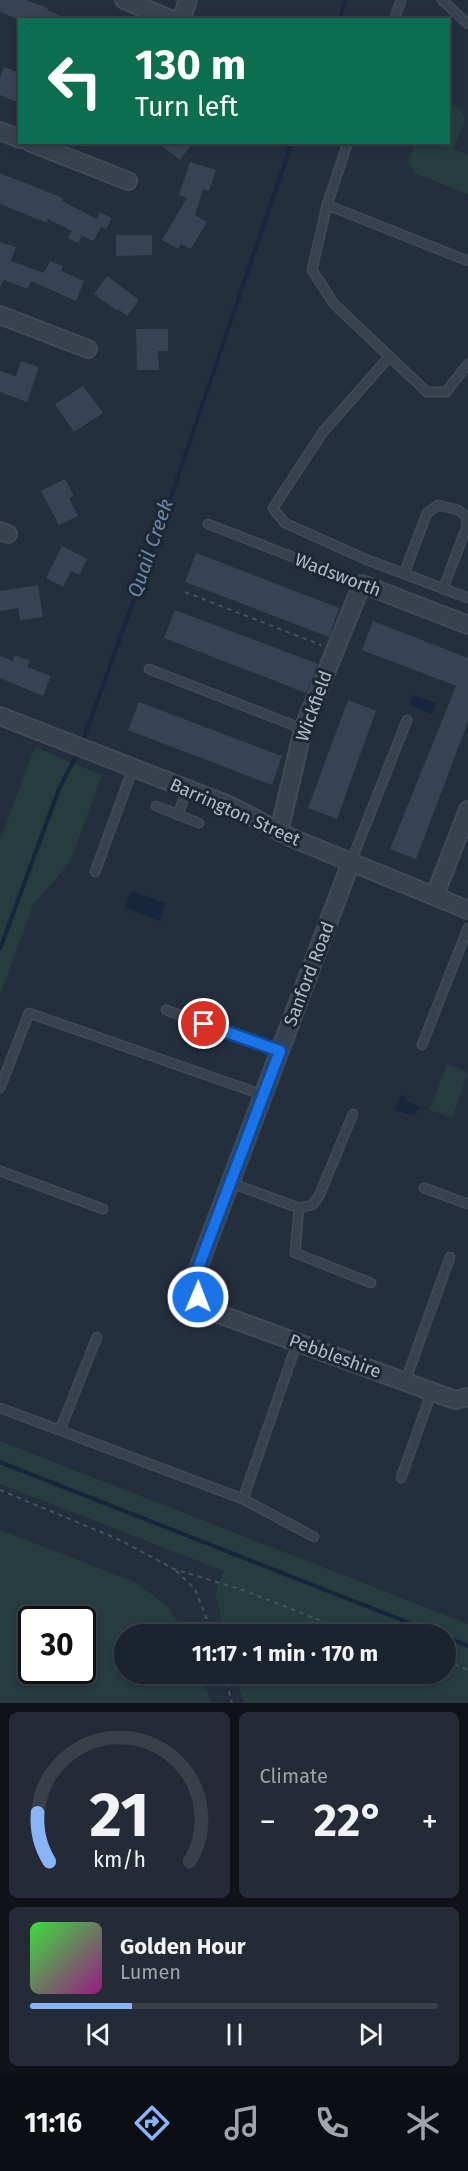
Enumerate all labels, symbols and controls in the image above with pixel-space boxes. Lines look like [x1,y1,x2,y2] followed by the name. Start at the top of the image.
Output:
[135,40,246,90] text: 130 m
[36,42,114,120] icon: left
[135,91,238,123] text: Turn left
[122,496,178,600] water label: Quail Creek
[292,549,384,601] street label: Wadsworth
[291,668,337,744] street label: Wickfield
[166,773,304,851] street label: Barrington Street
[279,919,339,1029] street label: Sanford Road
[178,998,229,1049] pin
[187,1007,220,1040] icon: arrive
[166,1265,230,1329] position arrow
[286,1329,384,1383] street label: Pebbleshire
[18,1606,96,1684] speed limit sign: 30
[192,1640,378,1667] text: 11:17 · 1 min · 170 m
[260,1764,328,1788] text: Climate
[89,1778,149,1853] text: 21
[314,1794,384,1848] text: 22°
[260,1802,276,1842] text: −
[422,1802,438,1842] text: +
[93,1847,146,1873] text: km/h
[120,1933,246,1960] text: Golden Hour
[120,1960,181,1984] text: Lumen
[82,2018,115,2051] icon: previous
[218,2018,251,2051] icon: pause
[354,2018,387,2051] icon: next
[131,2102,173,2144] icon: directions
[221,2102,263,2144] icon: music
[311,2102,353,2144] icon: phone
[402,2102,444,2144] icon: climate
[24,2107,82,2139] text: 11:16

